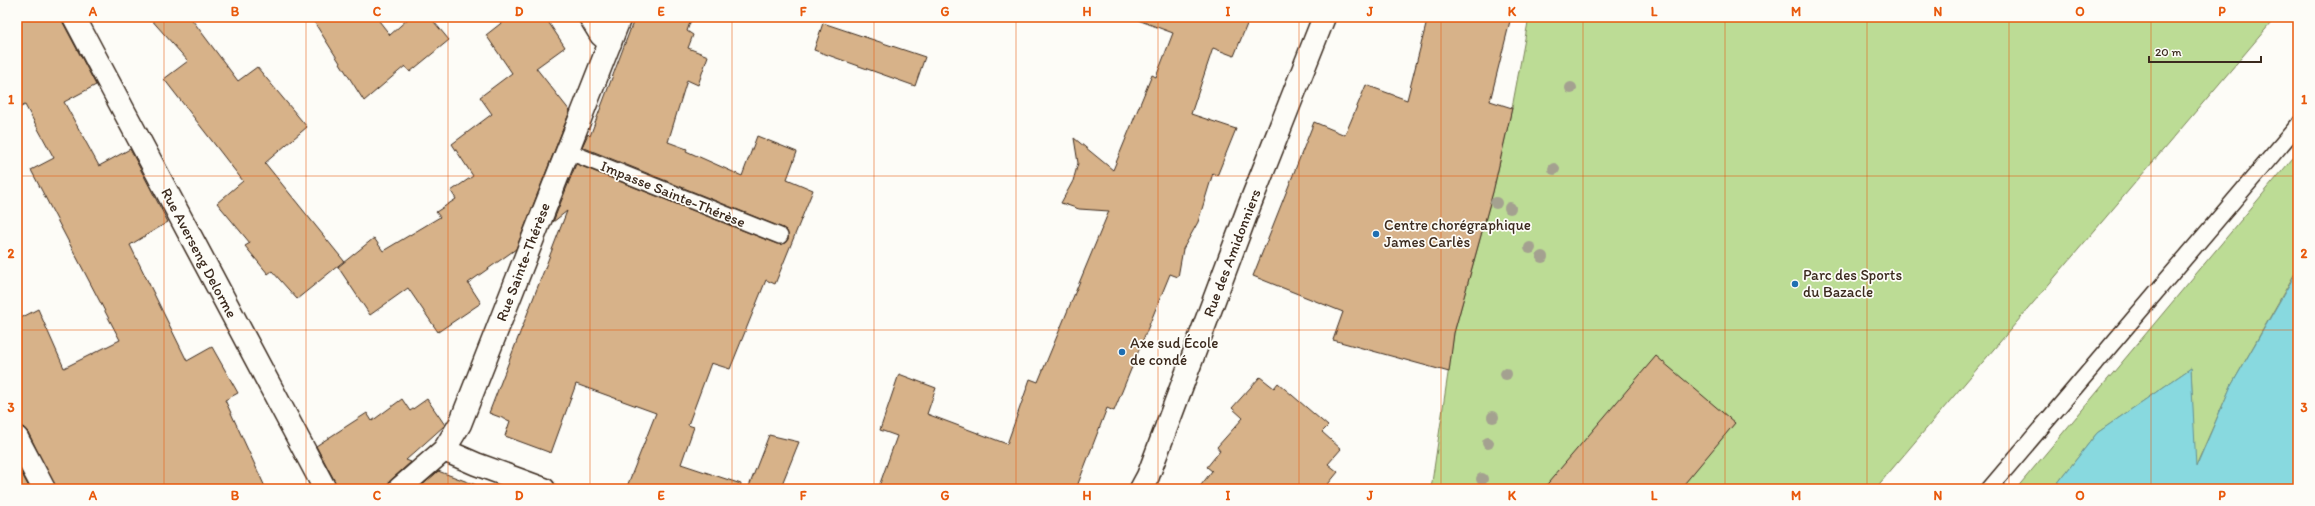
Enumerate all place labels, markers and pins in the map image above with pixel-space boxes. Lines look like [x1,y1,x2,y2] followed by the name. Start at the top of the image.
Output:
[1384,216,1531,251] place label: Centre chorégraphique James Carlès
[1371,229,1381,239] marker: Centre chorégraphique James Carlès
[1803,266,1902,301] place label: Parc des Sports du Bazacle
[1790,279,1800,289] marker: Parc des Sports du Bazacle
[1130,334,1218,369] place label: Axe sud École de condé
[1117,347,1127,357] marker: Axe sud École de condé

